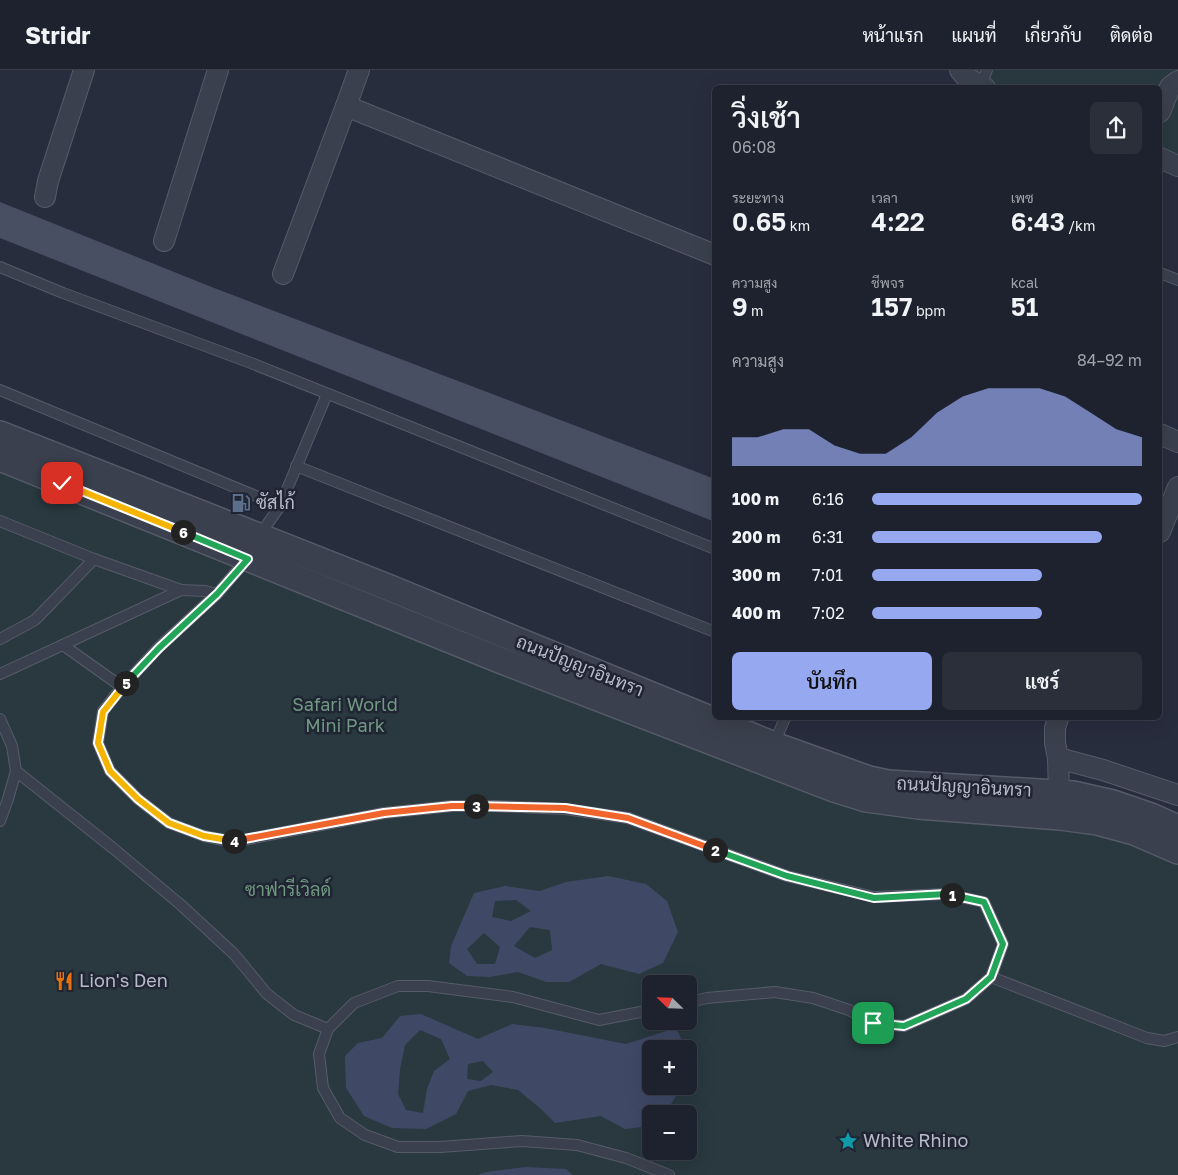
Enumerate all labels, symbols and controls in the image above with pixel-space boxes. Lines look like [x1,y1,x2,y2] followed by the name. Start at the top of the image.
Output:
[25,20,91,49] text: Stridr
[862,24,924,46] text: หน้าแรก
[952,24,996,46] text: แผนที่
[1024,24,1082,46] text: เกี่ยวกับ
[1110,24,1153,46] text: ติดต่อ
[732,101,801,134] text: วิ่งเช้า
[1090,102,1142,154] button: share
[732,137,776,157] text: 06:08
[732,189,784,206] text: ระยะทาง
[871,189,898,206] text: เวลา
[1011,189,1034,206] text: เพซ
[732,206,786,237] text: 0.65
[871,206,925,237] text: 4:22
[1011,206,1065,237] text: 6:43
[786,217,810,234] text: km
[1065,217,1095,234] text: /km
[732,274,777,291] text: ความสูง
[871,274,904,291] text: ชีพจร
[1011,274,1038,291] text: kcal
[732,291,748,322] text: 9
[871,291,912,322] text: 157
[1011,291,1038,322] text: 51
[748,302,764,319] text: m
[912,302,946,319] text: bpm
[1077,350,1142,370] text: 84–92 m
[732,351,784,371] text: ความสูง
[41,462,83,504] pin
[48,469,76,497] icon: check
[732,489,779,509] text: 100 m
[812,489,844,509] text: 6:16
[256,490,296,513] place label: ซัสไก้
[230,492,252,514] fuel station icon: ซัสไก้
[170,520,196,544] pin: 6
[179,524,188,541] text: 6
[732,527,781,547] text: 200 m
[812,527,844,547] text: 6:31
[732,565,781,585] text: 300 m
[812,565,843,585] text: 7:01
[732,603,781,623] text: 400 m
[812,603,844,623] text: 7:02
[513,630,647,702] street label: ถนนปัญญาอินทรา
[732,652,932,710] button: บันทึก
[942,652,1142,710] button: แชร์
[114,670,138,696] pin: 5
[122,675,131,692] text: 5
[292,693,398,736] park label: Safari World Mini Park
[896,771,1032,802] street label: ถนนปัญญาอินทรา
[464,794,488,818] pin: 3
[472,798,481,815] text: 3
[222,828,246,854] pin: 4
[230,833,239,850] text: 4
[702,838,728,862] pin: 2
[711,842,720,859] text: 2
[245,877,331,900] park label: ซาฟารีเวิลด์
[940,882,964,908] pin: 1
[949,887,956,904] text: 1
[79,969,168,991] place label: Lion's Den
[53,970,75,992] restaurant icon: Lion's Den
[642,975,698,1030] north arrow
[642,975,697,1160] map controls
[852,1002,894,1044] pin
[859,1009,887,1037] icon: arrive
[642,1040,697,1095] button: +
[642,1105,697,1160] button: −
[863,1129,968,1151] place label: White Rhino
[837,1130,859,1152] place icon: White Rhino

